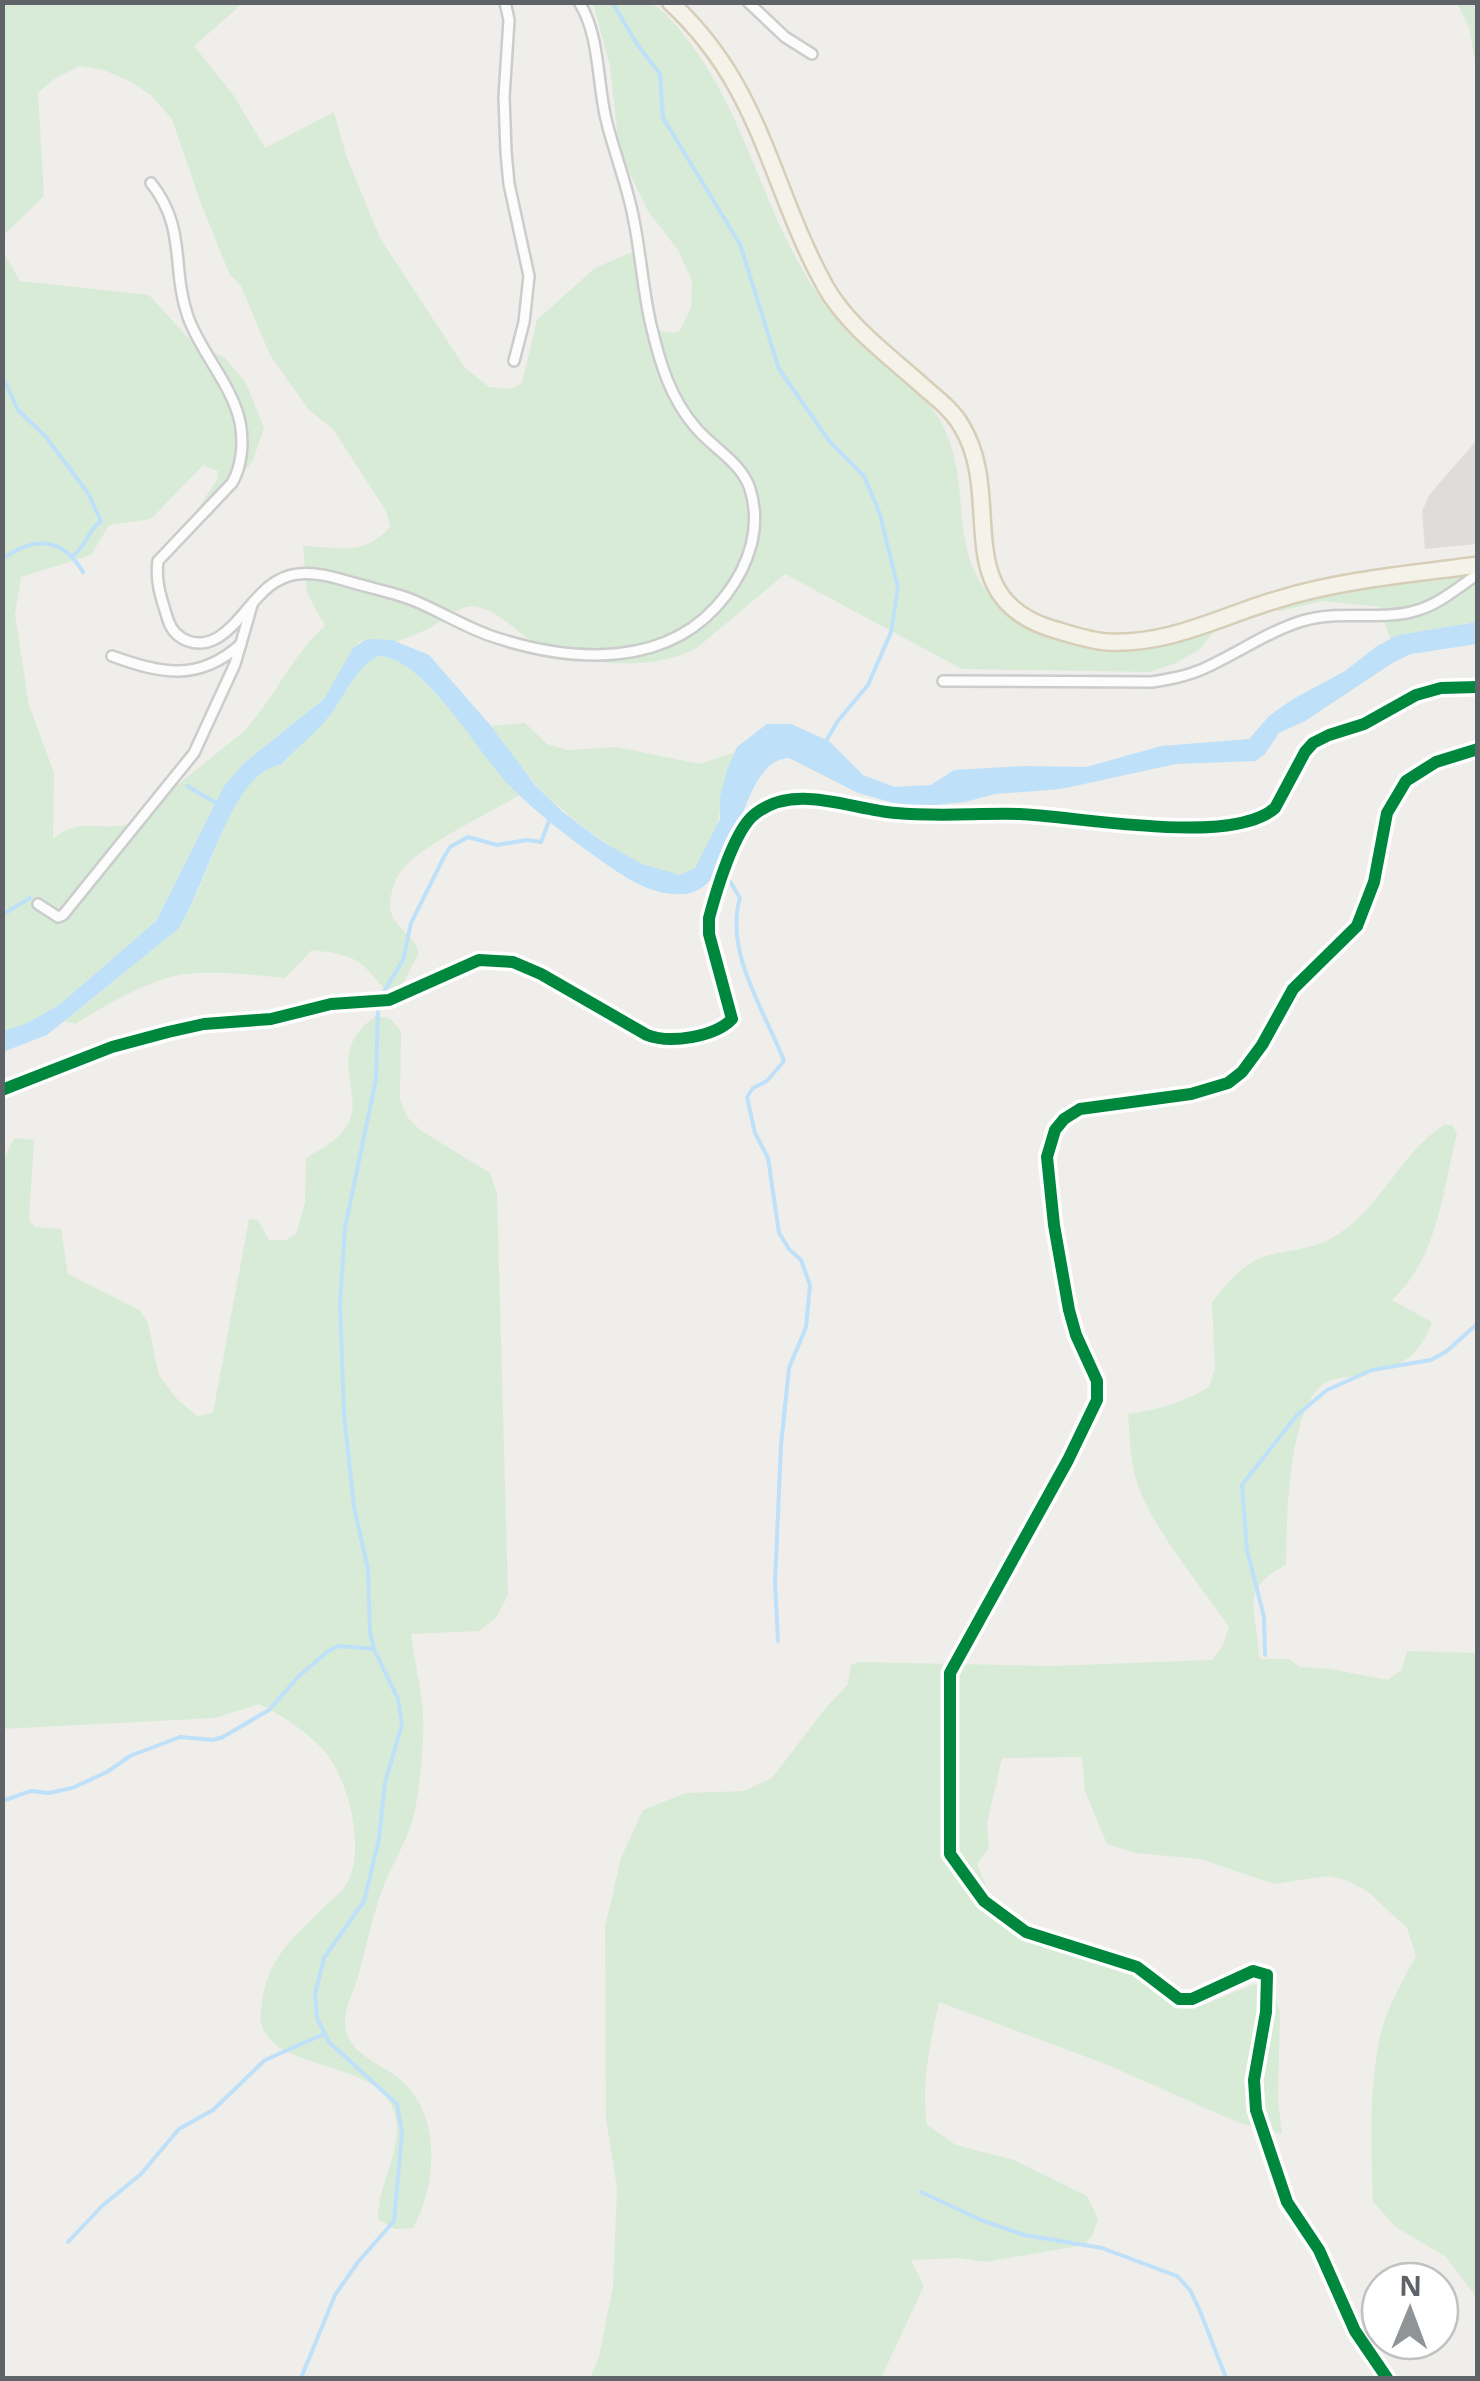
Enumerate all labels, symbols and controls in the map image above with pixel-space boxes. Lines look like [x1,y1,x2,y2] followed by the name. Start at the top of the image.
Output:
[1360,2261,1460,2361] north arrow
[1399,2266,1422,2304] text: N

